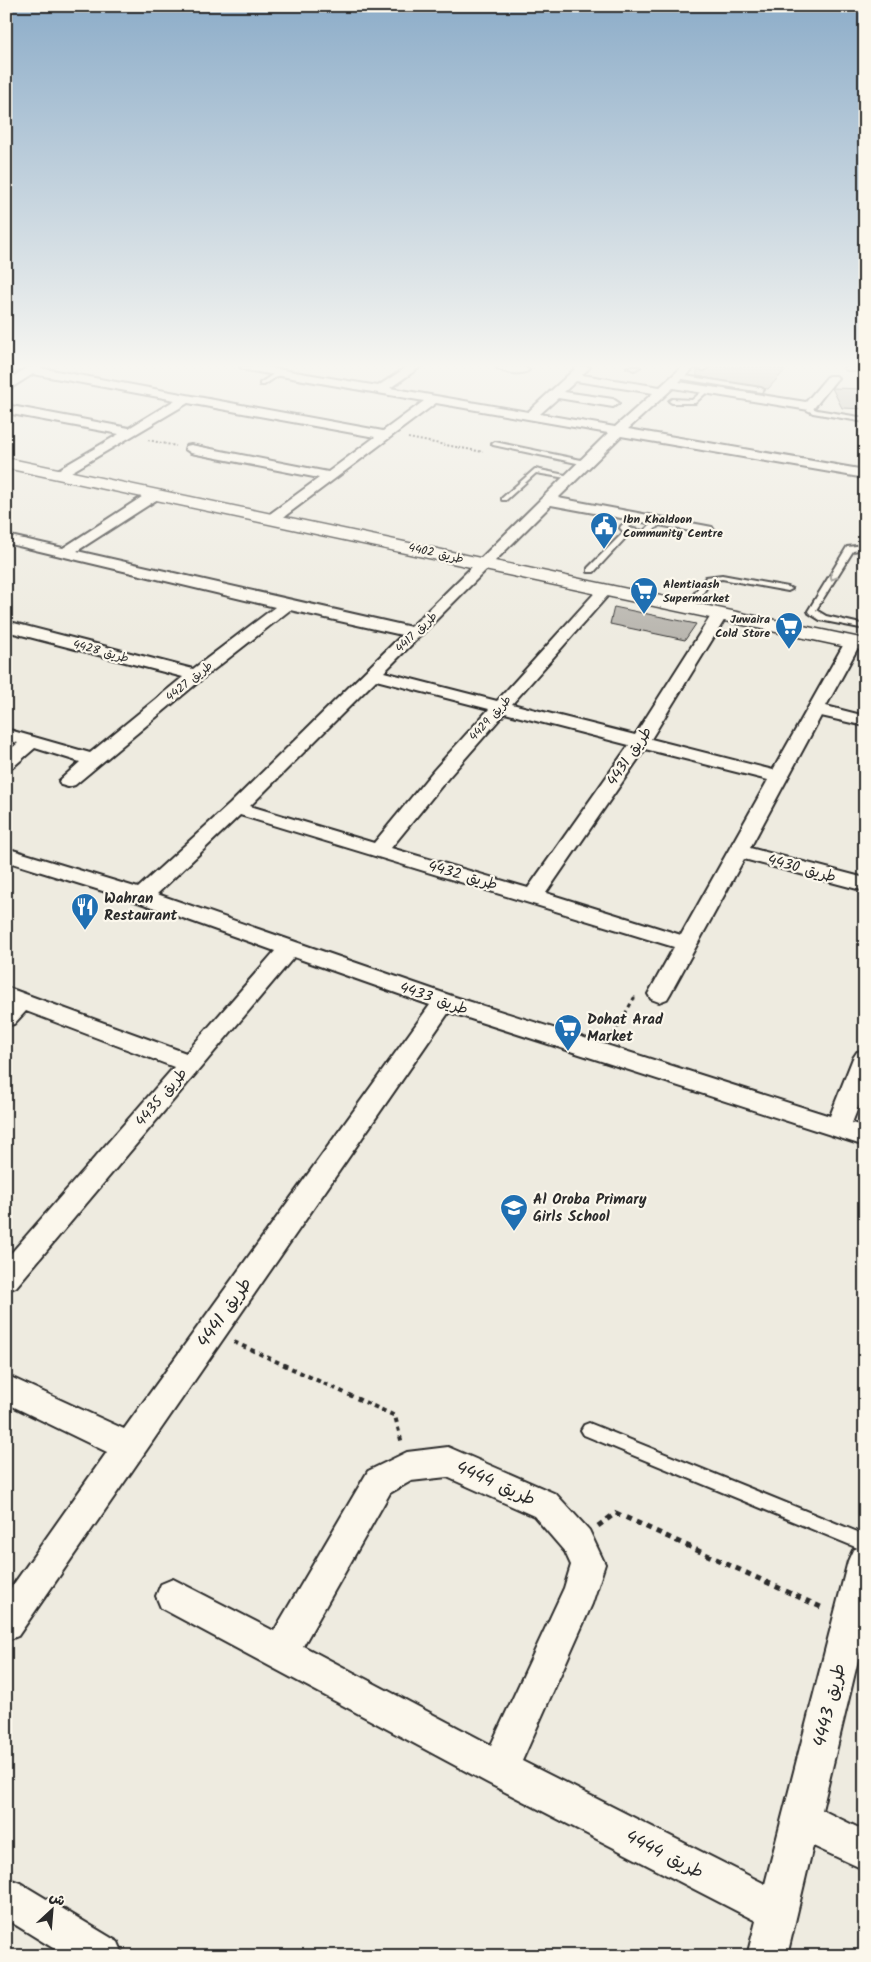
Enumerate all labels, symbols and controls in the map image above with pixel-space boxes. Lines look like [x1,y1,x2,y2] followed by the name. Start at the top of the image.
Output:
[623,510,723,543] place label: Ibn Khaldoon Community Centre
[589,511,619,550] public building icon: Ibn Khaldoon Community Centre
[406,538,465,569] street label: طريق 4402
[829,572,839,581] one-way arrow
[663,575,730,608] place label: Alentiaash Supermarket
[629,576,659,615] supermarket icon: Alentiaash Supermarket
[391,607,442,657] street label: طريق 4417
[715,610,770,643] place label: Juwaira Cold Store
[774,611,804,650] supermarket icon: Juwaira Cold Store
[71,635,131,668] street label: طريق 4428
[162,656,217,706] street label: طريق 4427
[465,691,516,746] street label: طريق 4429
[601,722,659,791] street label: طريق 4431
[765,848,839,890] street label: طريق 4430
[425,855,500,897] street label: طريق 4432
[104,887,177,928] place label: Wahran Restaurant
[70,892,100,931] restaurant icon: Wahran Restaurant
[396,976,471,1022] street label: طريق 4433
[587,1008,664,1049] place label: Dohat Arad Market
[553,1013,583,1052] supermarket icon: Dohat Arad Market
[130,1063,194,1132] street label: طريق 4435
[533,1188,647,1229] place label: Al Oroba Primary Girls School
[499,1193,529,1232] school or university icon: Al Oroba Primary Girls School
[190,1272,260,1354] street label: طريق 4441
[451,1454,540,1515] street label: طريق 4444
[806,1661,855,1750] street label: طريق 4443
[620,1823,709,1887] street label: طريق 4444
[28,1884,78,1934] north arrow
[46,1886,69,1912] text: ش

